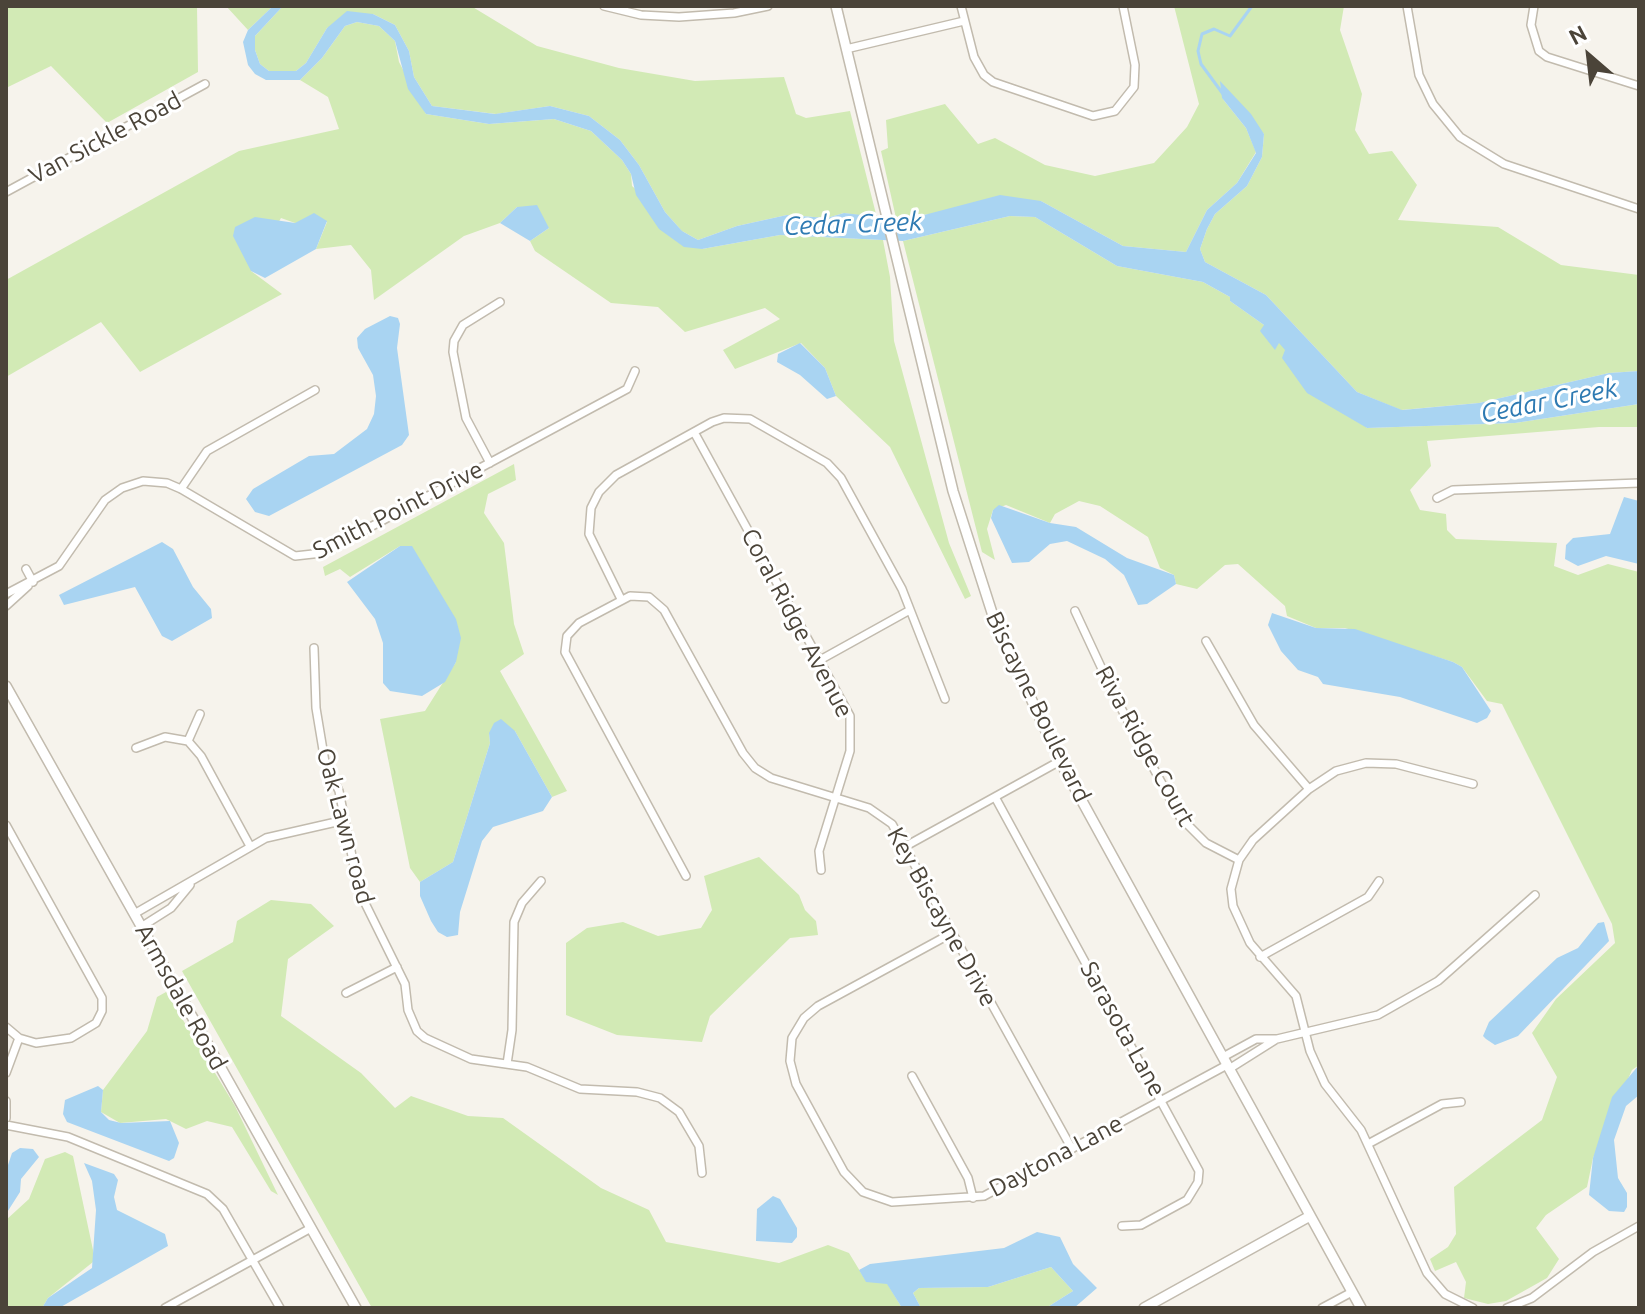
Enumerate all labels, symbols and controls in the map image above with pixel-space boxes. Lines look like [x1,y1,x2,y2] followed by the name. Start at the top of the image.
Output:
[1549,16,1629,96] north arrow
[1564,19,1591,49] text: N
[24,86,186,190] street label: Van Sickle Road
[783,206,923,242] water label: Cedar Creek
[1478,372,1620,430] water label: Cedar Creek
[308,455,488,565] street label: Smith Point Drive
[735,523,859,723] street label: Coral Ridge Avenue
[979,607,1097,807] street label: Biscayne Boulevard
[1089,661,1201,831] street label: Riva Ridge Court
[310,745,380,907] street label: Oak Lawn road
[881,822,1003,1012] street label: Key Biscayne Drive
[129,919,233,1075] street label: Armsdale Road
[1074,957,1172,1101] street label: Sarasota Lane
[984,1109,1128,1203] street label: Daytona Lane

